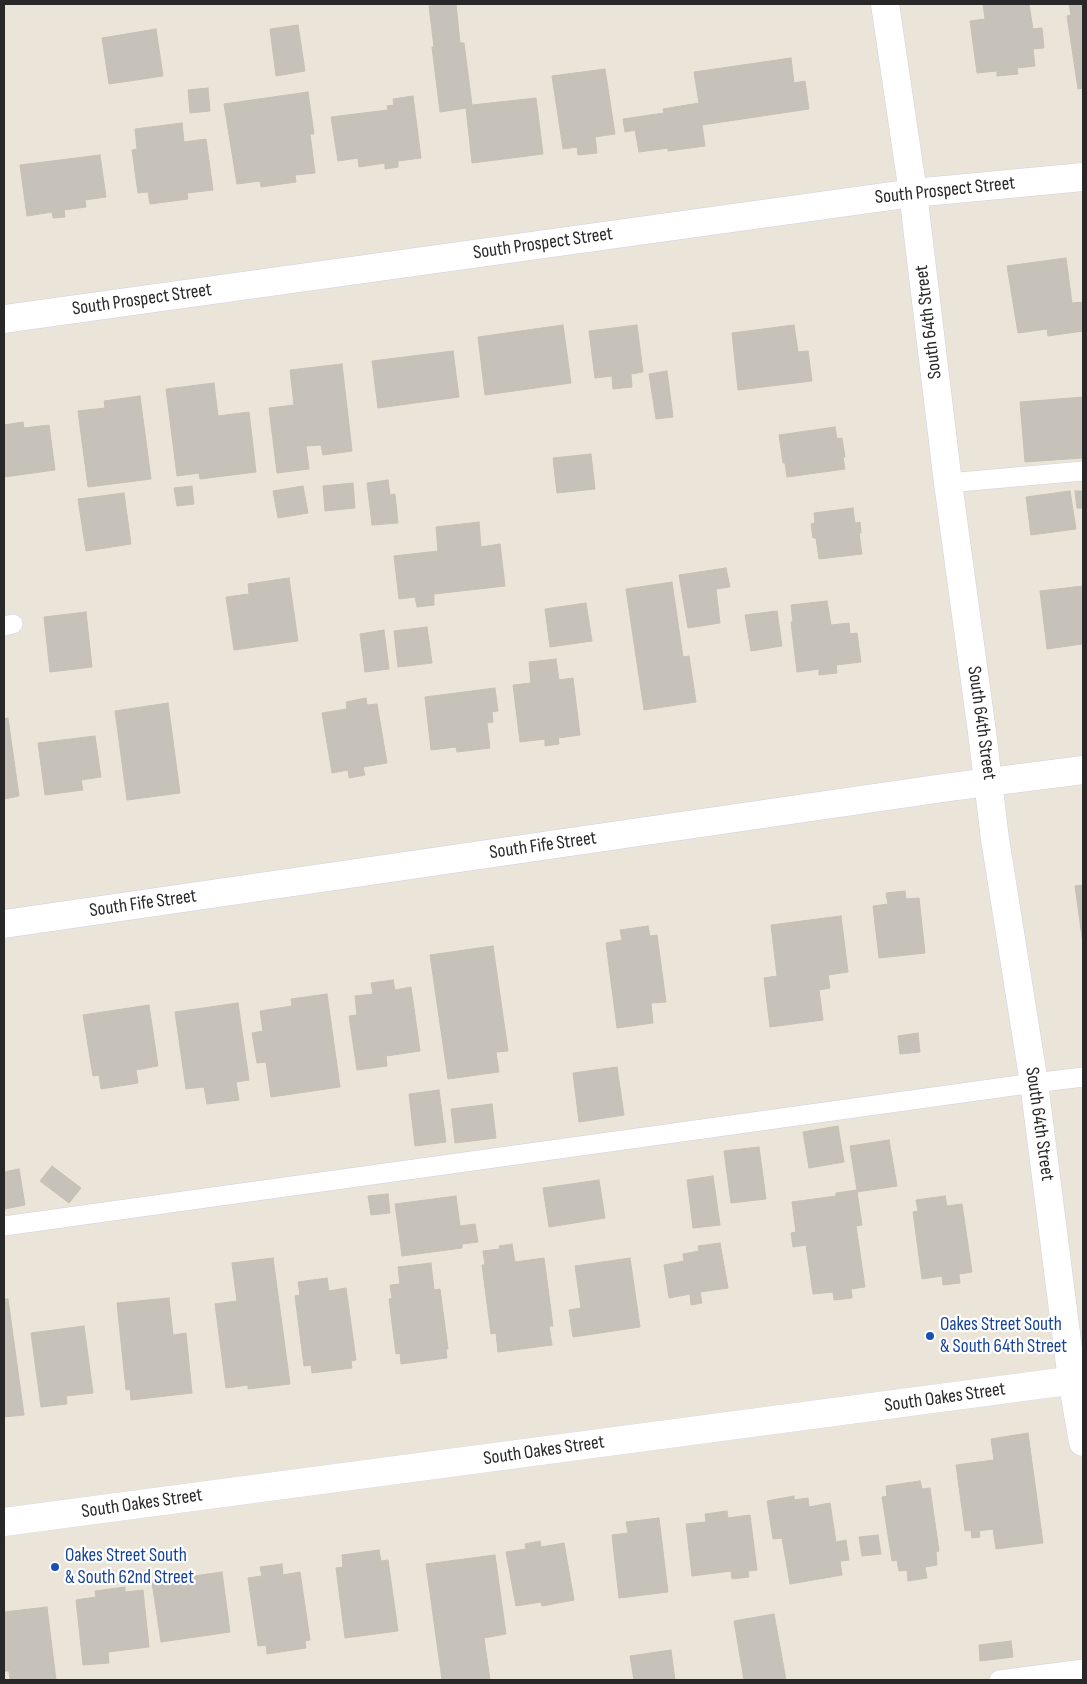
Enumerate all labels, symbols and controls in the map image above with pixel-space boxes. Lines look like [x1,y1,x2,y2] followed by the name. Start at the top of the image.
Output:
[874,172,1016,210] street label: South Prospect Street
[472,223,614,265] street label: South Prospect Street
[911,264,947,380] street label: South 64th Street
[71,279,213,321] street label: South Prospect Street
[962,665,1000,781] street label: South 64th Street
[488,827,598,865] street label: South Fife Street
[88,885,198,923] street label: South Fife Street
[1020,1066,1058,1182] street label: South 64th Street
[940,1314,1067,1358] place label: Oakes Street South & South 64th Street
[924,1330,936,1342] marker: Oakes Street South & South 64th Street
[883,1378,1007,1418] street label: South Oakes Street
[482,1431,606,1471] street label: South Oakes Street
[80,1484,204,1524] street label: South Oakes Street
[65,1545,194,1589] place label: Oakes Street South & South 62nd Street
[49,1561,61,1573] marker: Oakes Street South & South 62nd Street

